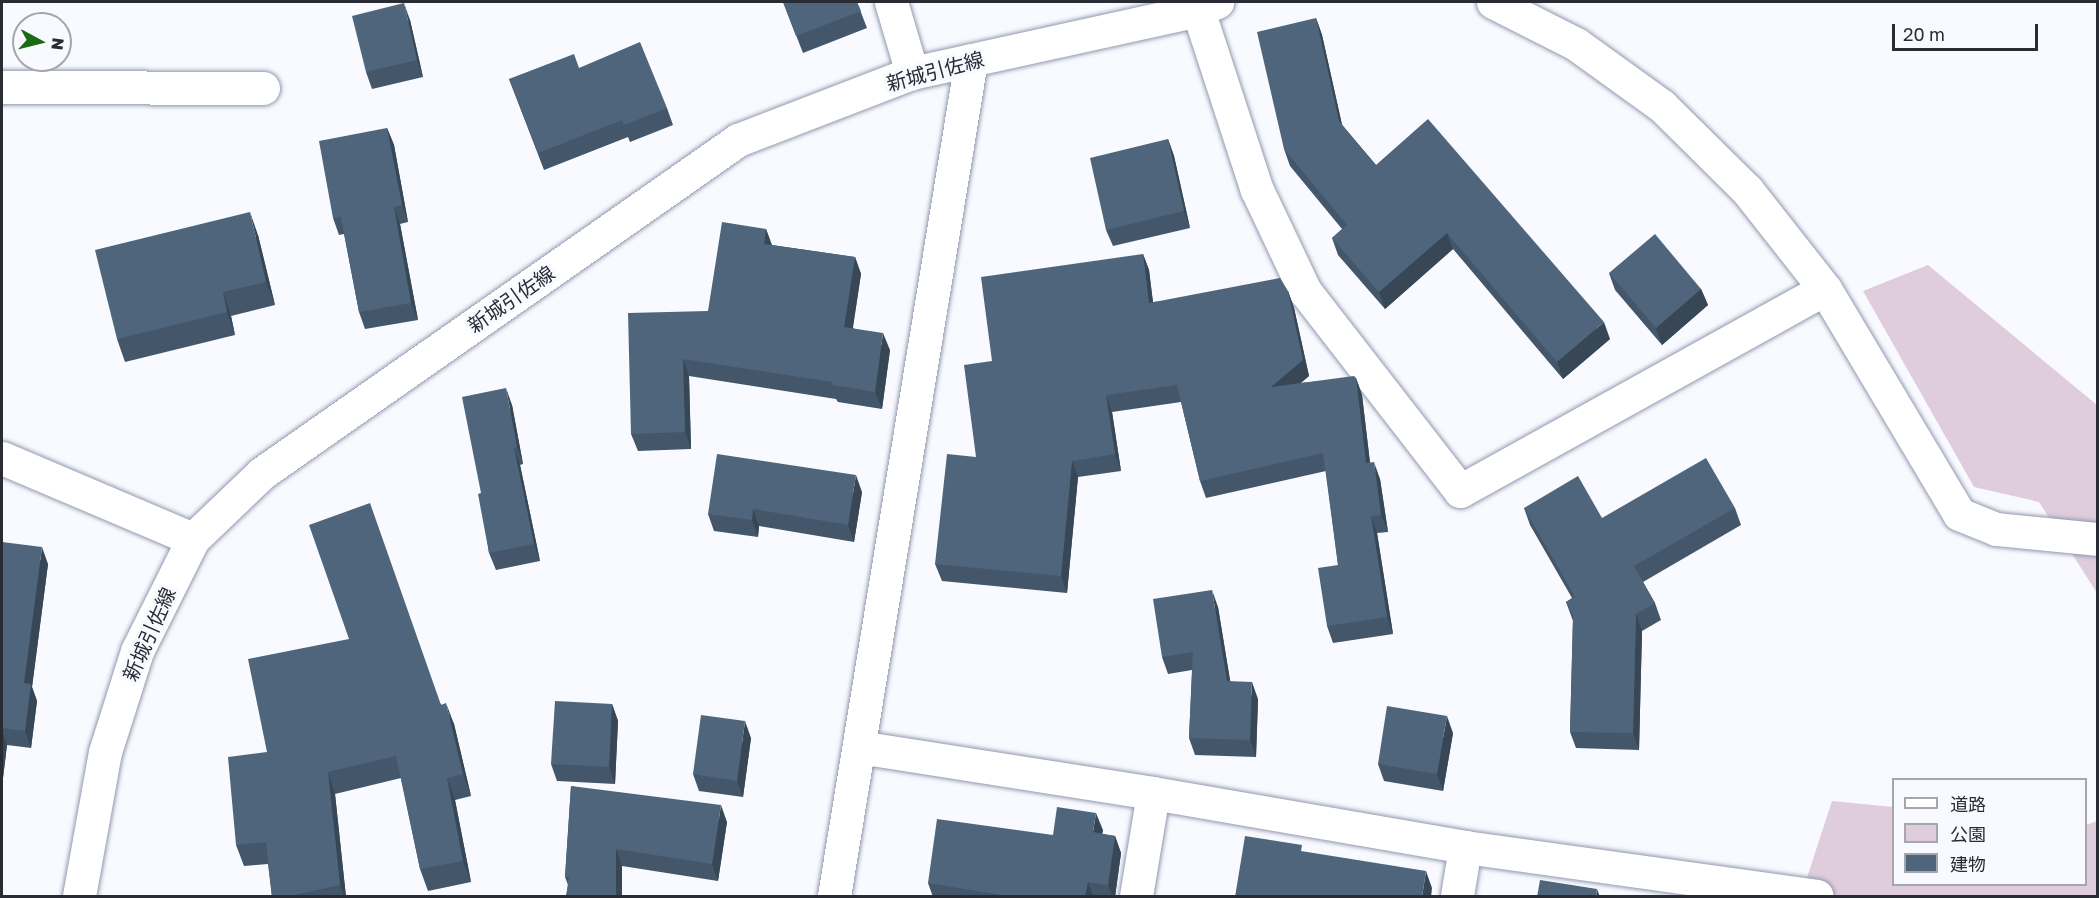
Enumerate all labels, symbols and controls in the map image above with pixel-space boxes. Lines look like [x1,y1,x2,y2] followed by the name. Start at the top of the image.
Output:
[12,12,72,72] north arrow
[1895,12,2040,50] scale bar
[1903,23,1945,45] text: 20 m
[47,37,69,51] text: N
[884,46,986,96] street label: 新城引佐線
[463,260,559,338] street label: 新城引佐線
[118,583,180,685] street label: 新城引佐線
[1892,778,2087,886] legend
[1950,793,1986,815] text: 道路
[1950,823,1986,845] text: 公園
[1950,853,1986,875] text: 建物

